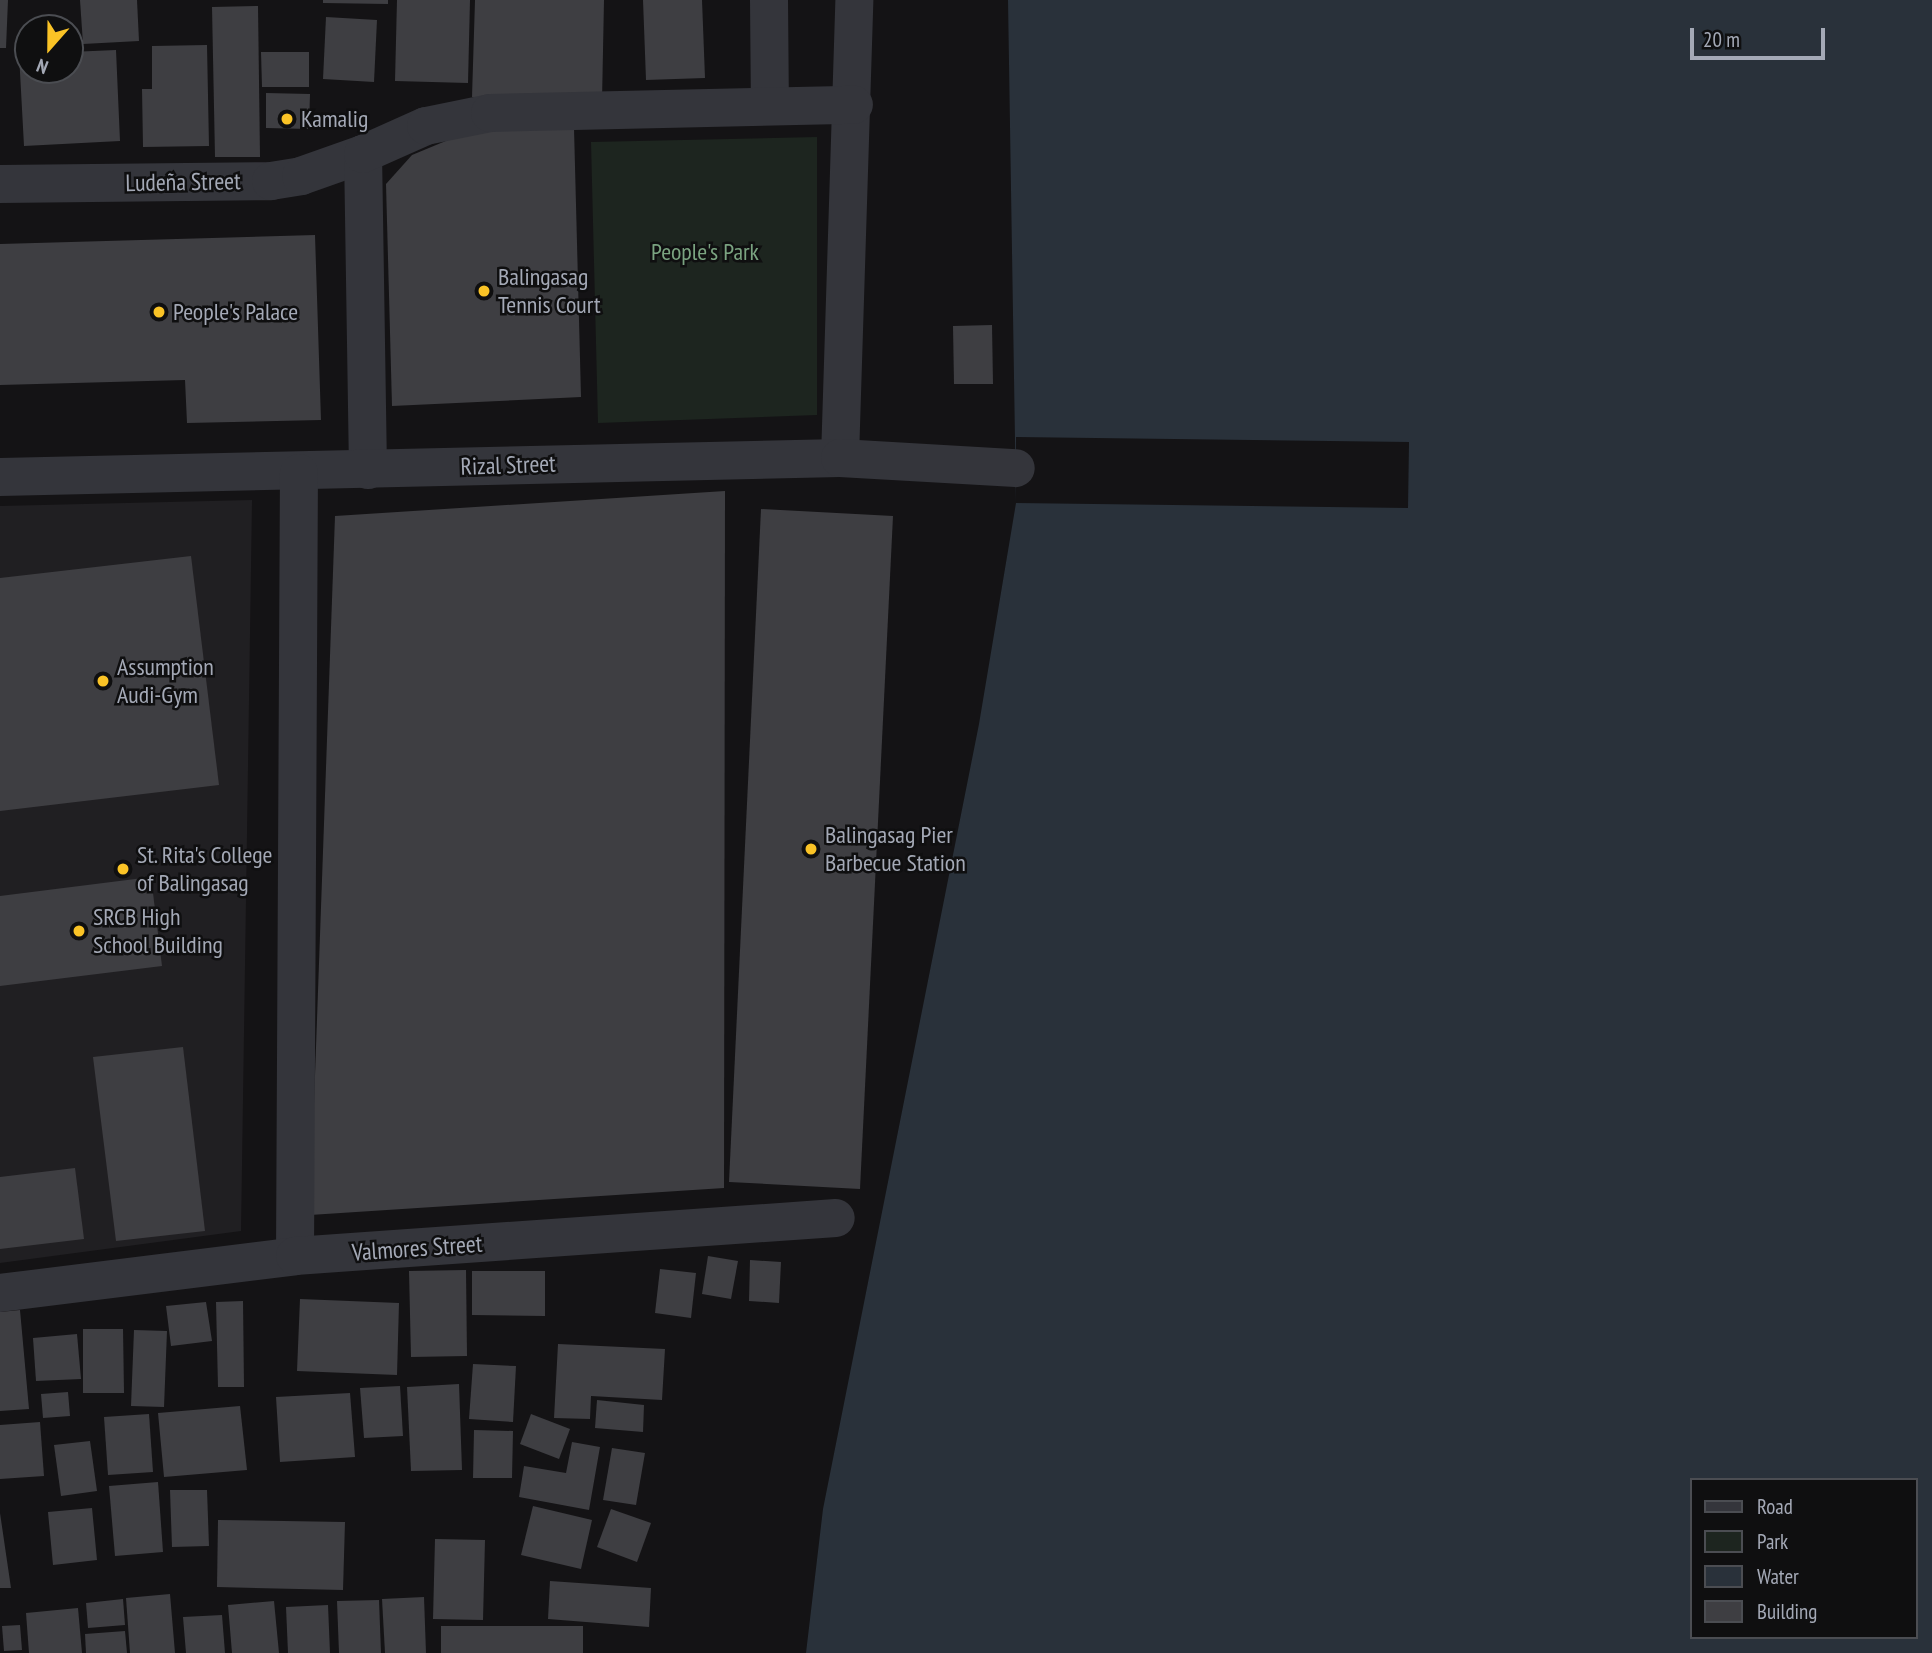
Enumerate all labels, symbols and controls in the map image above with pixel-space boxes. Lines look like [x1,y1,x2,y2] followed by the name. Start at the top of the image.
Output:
[14,14,84,84] north arrow
[1694,14,1829,58] scale bar
[1703,26,1740,53] text: 20 m
[33,54,51,80] text: N
[301,105,368,133] place label: Kamalig
[279,111,295,127] marker: Kamalig
[125,167,241,197] street label: Ludeña Street
[651,238,759,266] park label: People's Park
[498,263,601,319] place label: Balingasag Tennis Court
[476,283,492,299] marker: Balingasag Tennis Court
[173,298,298,326] place label: People's Palace
[151,304,167,320] marker: People's Palace
[460,449,556,481] street label: Rizal Street
[117,653,214,709] place label: Assumption Audi-Gym
[95,673,111,689] marker: Assumption Audi-Gym
[825,821,966,877] place label: Balingasag Pier Barbecue Station
[137,841,274,897] place label: St. Rita's College of Balingasag
[803,841,819,857] marker: Balingasag Pier Barbecue Station
[115,861,131,877] marker: St. Rita's College of Balingasag
[93,903,223,959] place label: SRCB High School Building
[71,923,87,939] marker: SRCB High School Building
[351,1229,483,1267] street label: Valmores Street
[1690,1478,1918,1639] legend
[1757,1493,1793,1520] text: Road
[1757,1528,1788,1555] text: Park
[1757,1563,1799,1590] text: Water
[1757,1598,1817,1625] text: Building

